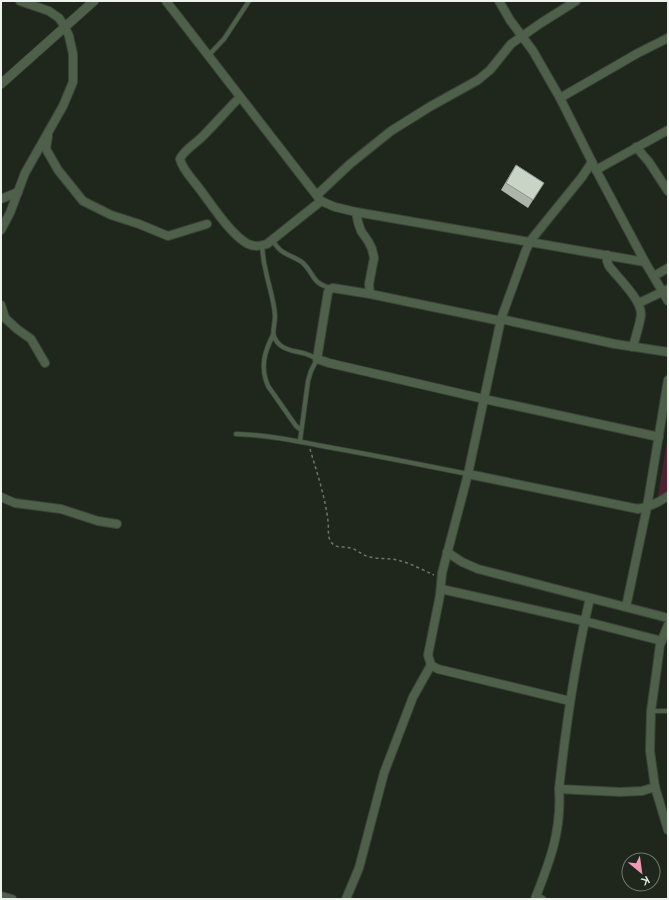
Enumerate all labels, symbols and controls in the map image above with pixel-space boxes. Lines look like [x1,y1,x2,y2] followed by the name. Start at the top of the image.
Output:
[621,852,661,892] north arrow
[638,872,652,889] text: K

